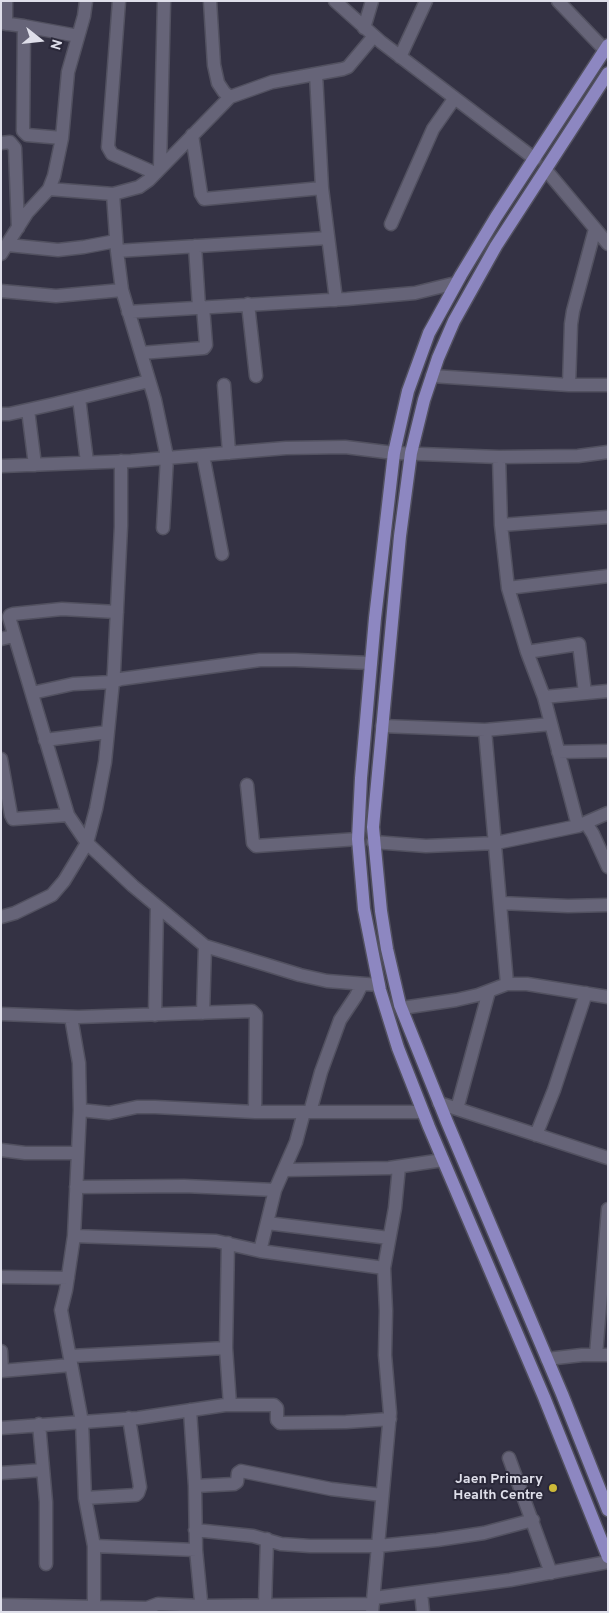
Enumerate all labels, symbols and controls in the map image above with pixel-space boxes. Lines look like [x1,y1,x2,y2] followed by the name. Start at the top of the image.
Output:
[15,15,65,65] north arrow
[45,37,64,51] text: N
[453,1472,543,1504] place label: Jaen Primary Health Centre
[547,1482,559,1494] marker: Jaen Primary Health Centre

